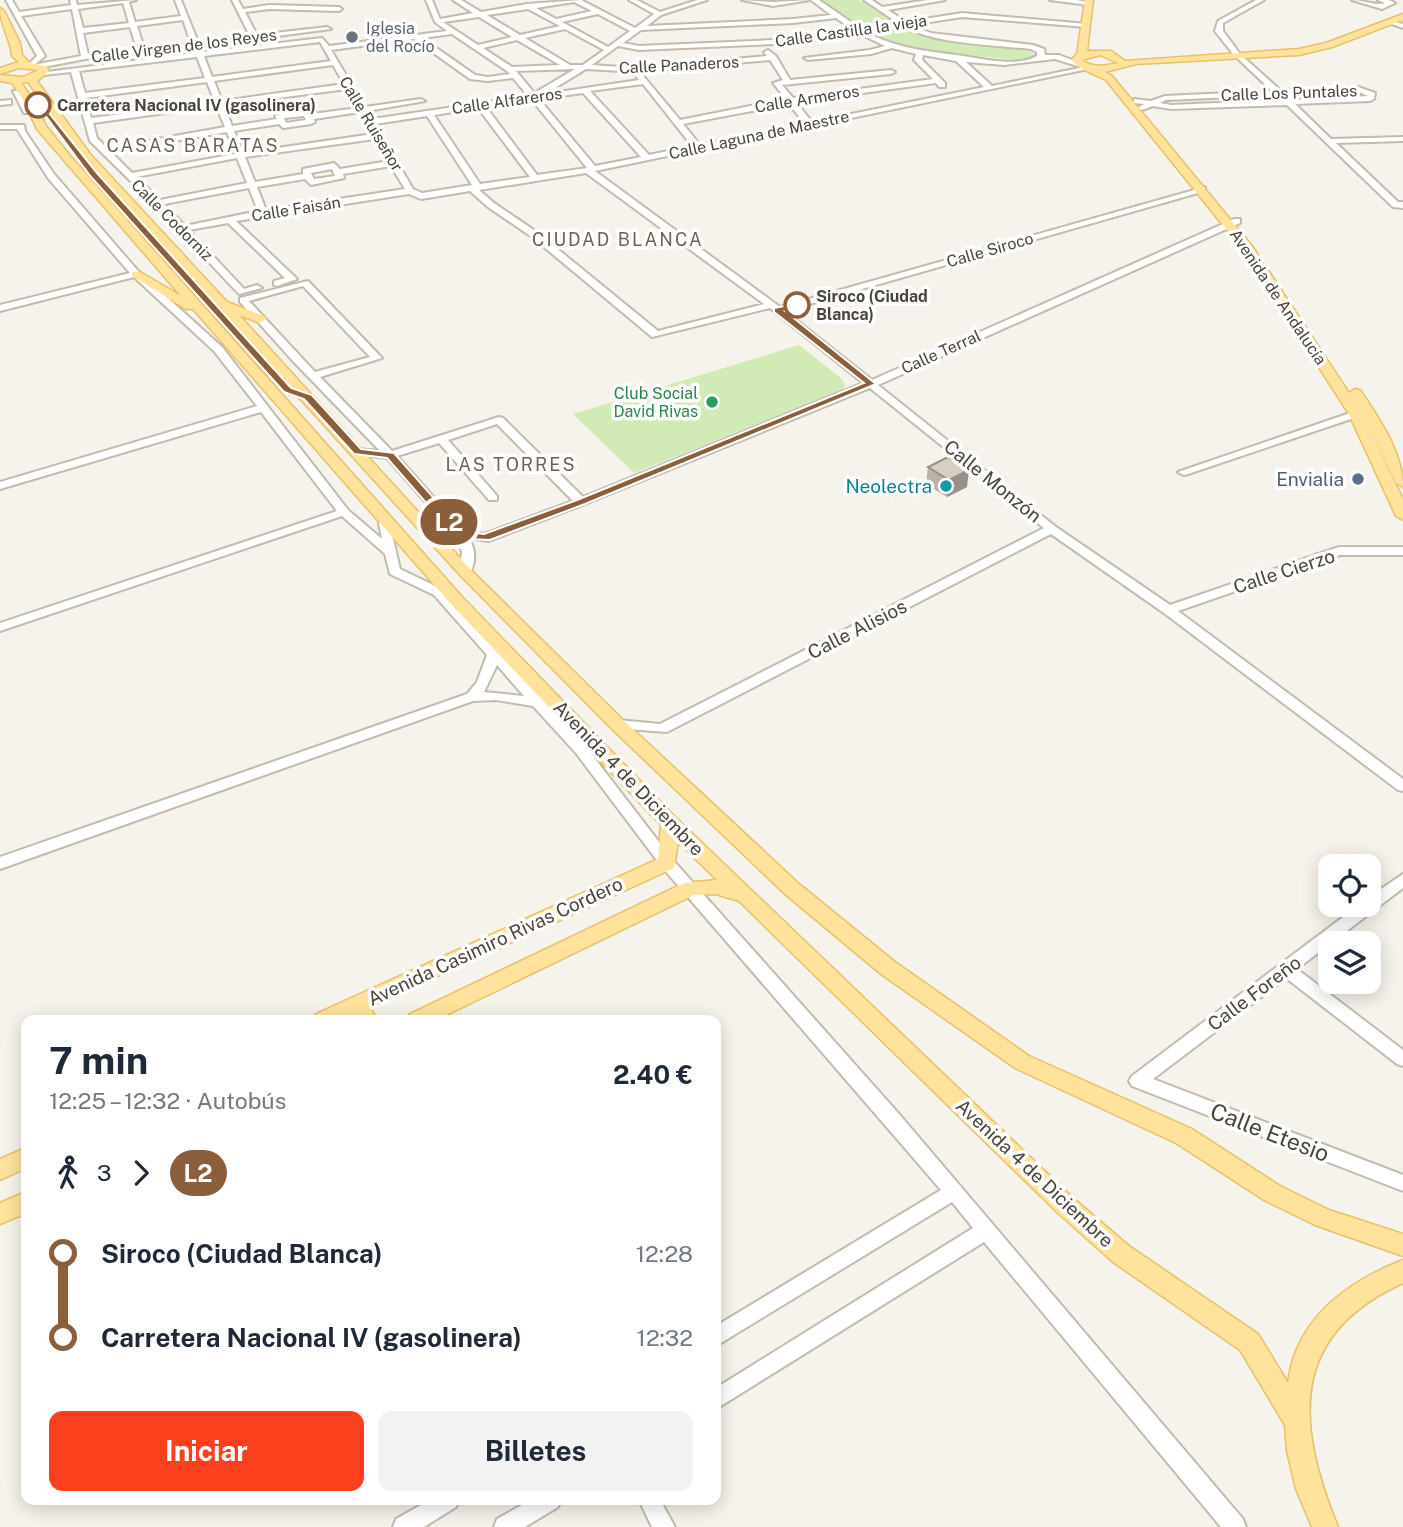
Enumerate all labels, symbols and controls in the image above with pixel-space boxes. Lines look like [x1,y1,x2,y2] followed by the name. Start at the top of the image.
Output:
[774,11,928,51] street label: Calle Castilla la vieja
[366,19,434,56] place label: Iglesia del Rocío
[90,25,278,67] street label: Calle Virgen de los Reyes
[344,29,360,45] marker: Iglesia del Rocío
[618,52,740,78] street label: Calle Panaderos
[335,73,407,175] street label: Calle Ruiseñor
[753,81,861,117] street label: Calle Armeros
[1220,81,1358,105] street label: Calle Los Puntales
[451,84,563,118] street label: Calle Alfareros
[25,92,51,118] marker: Carretera Nacional IV (gasolinera)
[57,96,316,115] place label: Carretera Nacional IV (gasolinera)
[667,107,851,163] street label: Calle Laguna de Maestre
[106,135,280,156] district label: CASAS BARATAS
[127,175,217,265] street label: Calle Codorniz
[250,193,342,225] street label: Calle Faisán
[1226,226,1330,368] street label: Avenida de Andalucía
[532,229,704,250] district label: CIUDAD BLANCA
[944,229,1036,271] street label: Calle Siroco
[816,287,928,324] place label: Siroco (Ciudad Blanca)
[784,292,810,318] marker: Siroco (Ciudad Blanca)
[898,326,984,378] street label: Calle Terral
[613,384,698,421] place label: Club Social David Rivas
[704,394,720,410] marker: Club Social David Rivas
[940,435,1046,527] street label: Calle Monzón
[445,454,577,475] district label: LAS TORRES
[1276,468,1344,490] place label: Envialia
[1350,471,1366,487] marker: Envialia
[845,475,932,497] place label: Neolectra
[938,478,954,494] marker: Neolectra
[418,499,480,545] line badge: L2
[434,508,464,536] text: L2
[1230,544,1338,598] street label: Calle Cierzo
[804,595,910,663] street label: Calle Alisios
[549,696,709,860] street label: Avenida 4 de Diciembre
[1318,854,1381,994] map controls
[1318,854,1381,917] button: locate
[364,872,626,1010] street label: Avenida Casimiro Rivas Cordero
[1318,931,1381,994] button: layers
[1203,951,1305,1035] street label: Calle Foreño
[49,1038,148,1083] text: 7 min
[613,1059,693,1090] text: 2.40 €
[49,1087,286,1114] text: 12:25 – 12:32 · Autobús
[952,1094,1118,1252] street label: Avenida 4 de Diciembre
[1207,1097,1333,1167] street label: Calle Etesio
[49,1154,87,1192] icon: walk
[122,1154,160,1192] icon: forward
[97,1159,112,1186] text: 3
[184,1159,213,1187] text: L2
[101,1238,383,1269] text: Siroco (Ciudad Blanca)
[636,1240,693,1267] text: 12:28
[101,1322,522,1353] text: Carretera Nacional IV (gasolinera)
[637,1324,693,1351] text: 12:32
[49,1411,364,1491] button: Iniciar
[378,1411,693,1491] button: Billetes

